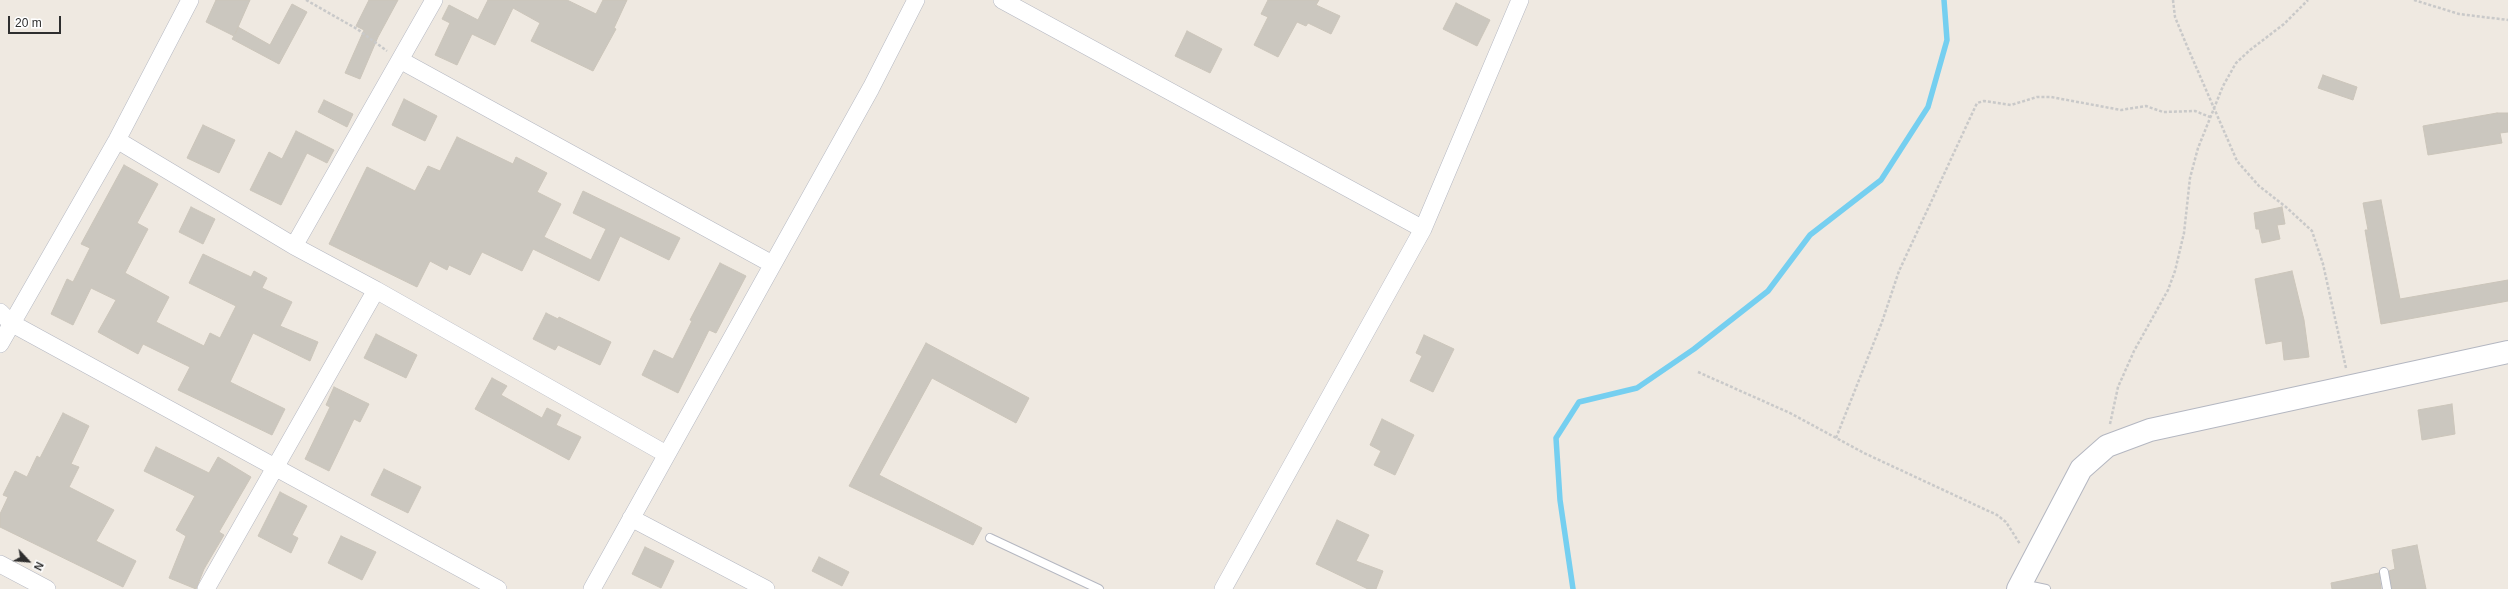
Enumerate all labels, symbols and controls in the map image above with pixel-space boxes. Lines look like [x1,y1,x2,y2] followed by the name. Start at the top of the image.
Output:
[10,8,63,34] scale bar
[15,16,42,30] text: 20 m
[8,541,48,581] north arrow
[32,560,46,572] text: N

